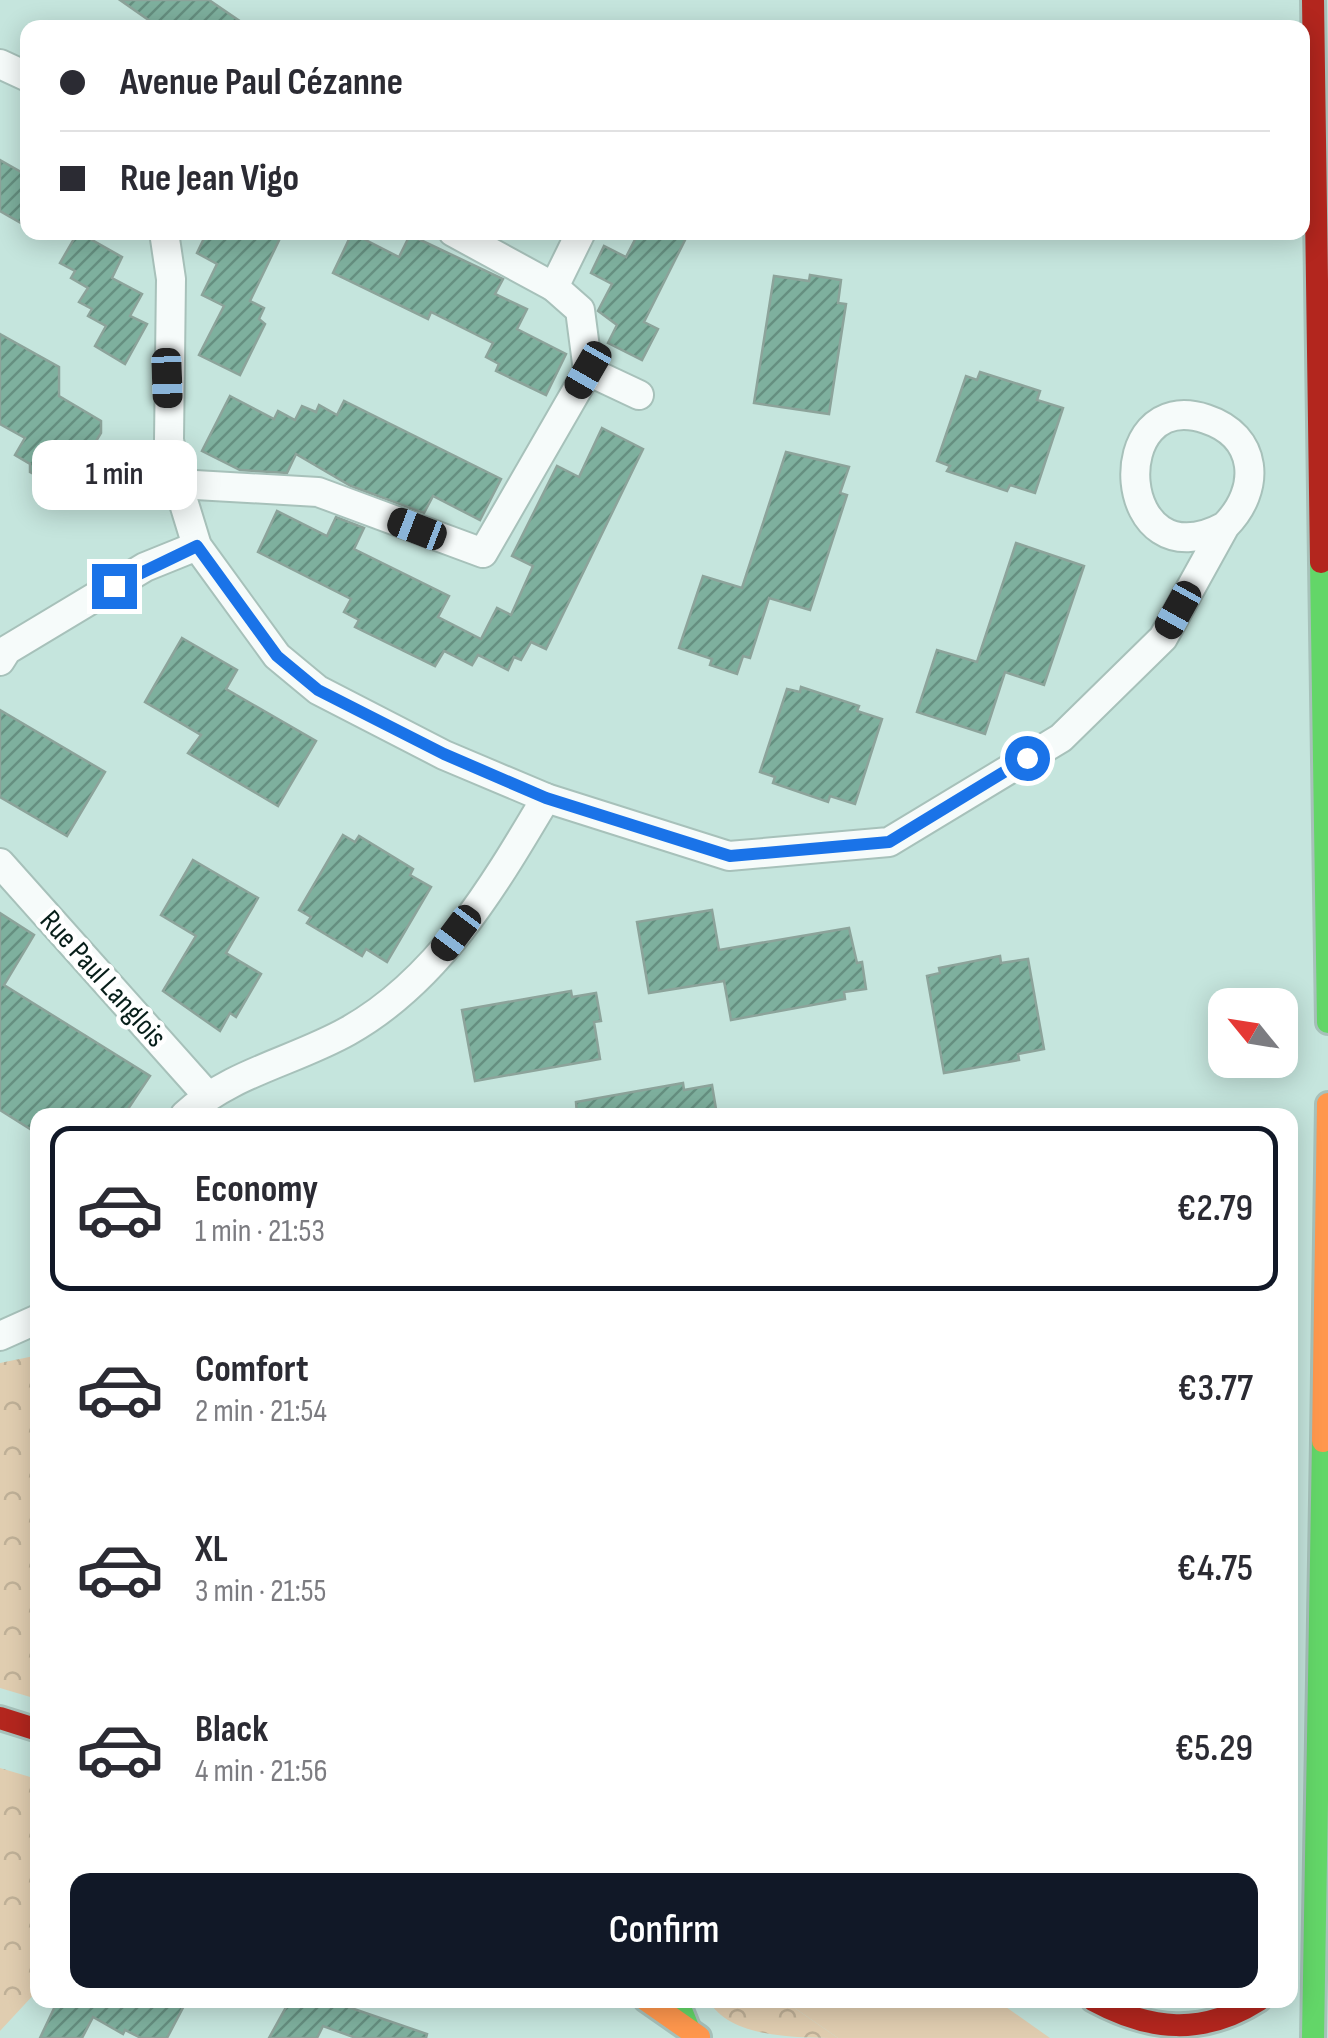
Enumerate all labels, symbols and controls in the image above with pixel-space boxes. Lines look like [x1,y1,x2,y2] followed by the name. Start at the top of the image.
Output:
[120,60,403,105] text: Avenue Paul Cézanne
[120,156,299,201] text: Rue Jean Vigo
[560,337,616,403] car
[151,347,183,409] car
[32,441,196,511] callout: 1 min
[85,455,144,494] text: 1 min
[384,504,450,554] car
[92,564,137,609] route end
[1150,576,1206,644] car
[1005,736,1050,781] route start
[426,900,486,966] car
[32,903,174,1055] street label: Rue Paul Langlois
[1208,988,1298,1078] north arrow
[1208,988,1298,1078] map controls
[75,1164,165,1254] icon: car
[195,1167,318,1212] text: Economy
[1177,1186,1253,1231] text: €2.79
[195,1212,325,1251] text: 1 min · 21:53
[75,1344,165,1434] icon: car
[195,1347,309,1392] text: Comfort
[1178,1366,1253,1411] text: €3.77
[195,1392,327,1431] text: 2 min · 21:54
[75,1524,165,1614] icon: car
[195,1527,228,1572] text: XL
[1177,1546,1253,1591] text: €4.75
[195,1572,326,1611] text: 3 min · 21:55
[75,1704,165,1794] icon: car
[195,1707,268,1752] text: Black
[1175,1726,1253,1771] text: €5.29
[195,1752,328,1791] text: 4 min · 21:56
[70,1873,1258,1988] button: Confirm

